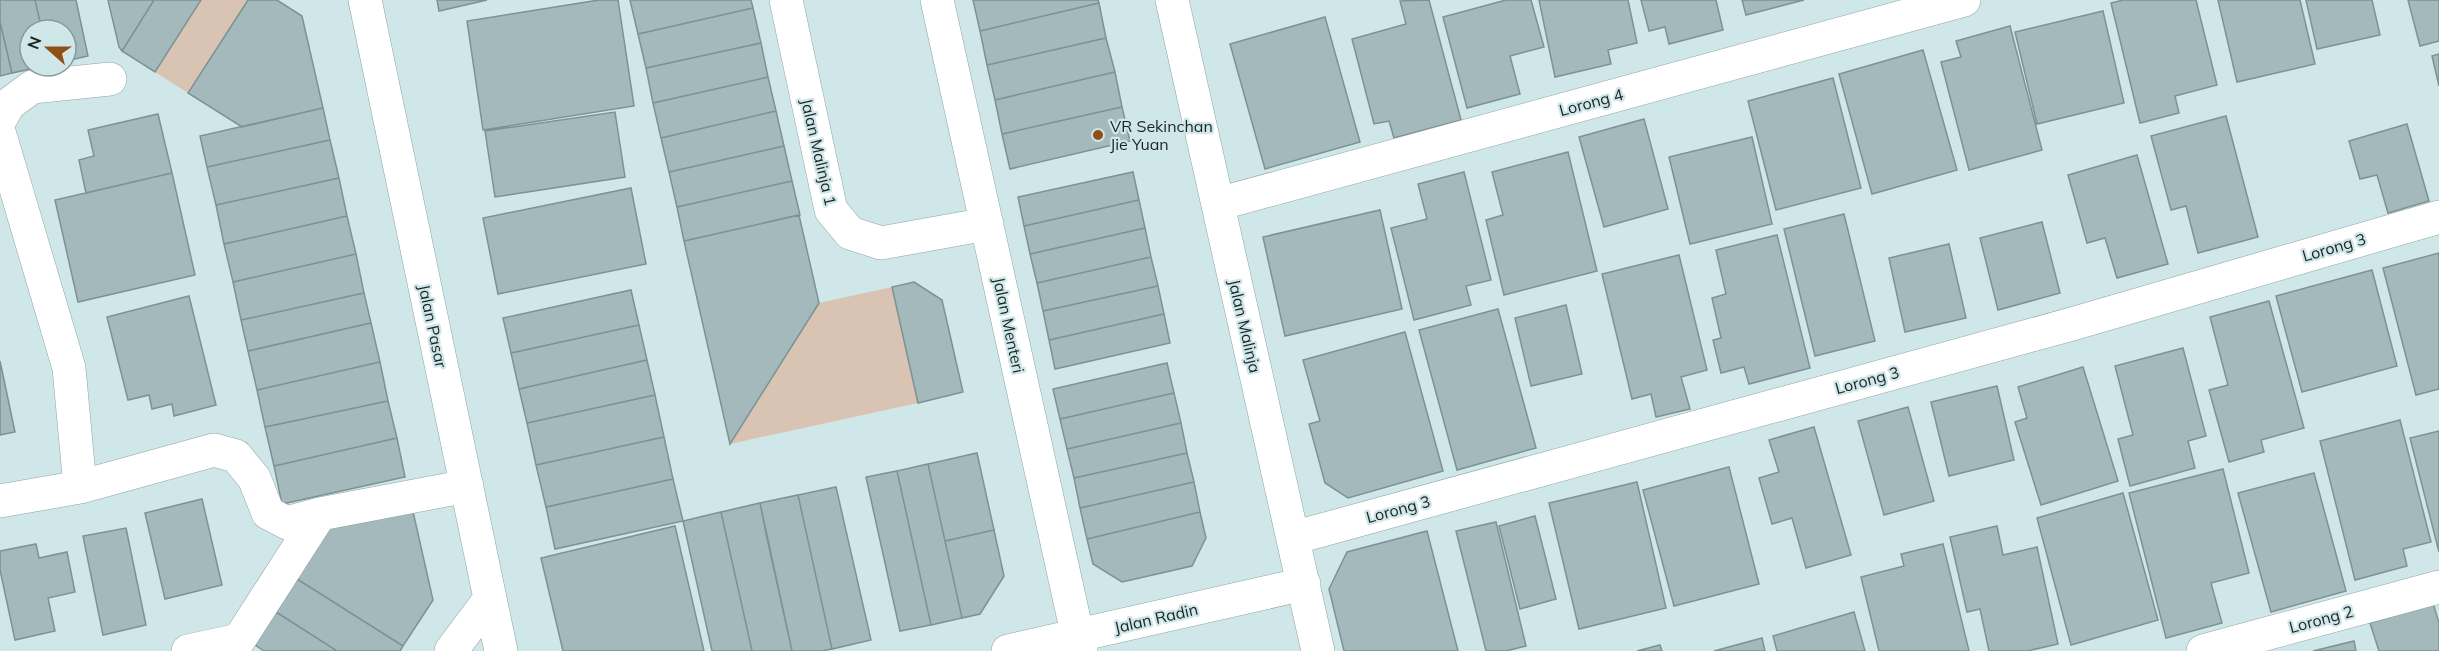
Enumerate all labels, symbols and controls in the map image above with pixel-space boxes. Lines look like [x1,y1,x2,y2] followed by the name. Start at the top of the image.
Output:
[18,18,78,78] north arrow
[22,33,45,52] text: N
[1557,84,1626,120] street label: Lorong 4
[797,96,841,208] street label: Jalan Malinja 1
[1110,116,1213,154] place label: VR Sekinchan Jie Yuan
[1091,128,1105,142] marker: VR Sekinchan Jie Yuan
[2300,228,2368,266] street label: Lorong 3
[989,275,1029,375] street label: Jalan Menteri
[1225,277,1265,375] street label: Jalan Malinja
[414,282,452,370] street label: Jalan Pasar
[1833,362,1901,398] street label: Lorong 3
[1364,491,1432,527] street label: Lorong 3
[1112,599,1200,637] street label: Jalan Radin
[2287,601,2355,637] street label: Lorong 2

